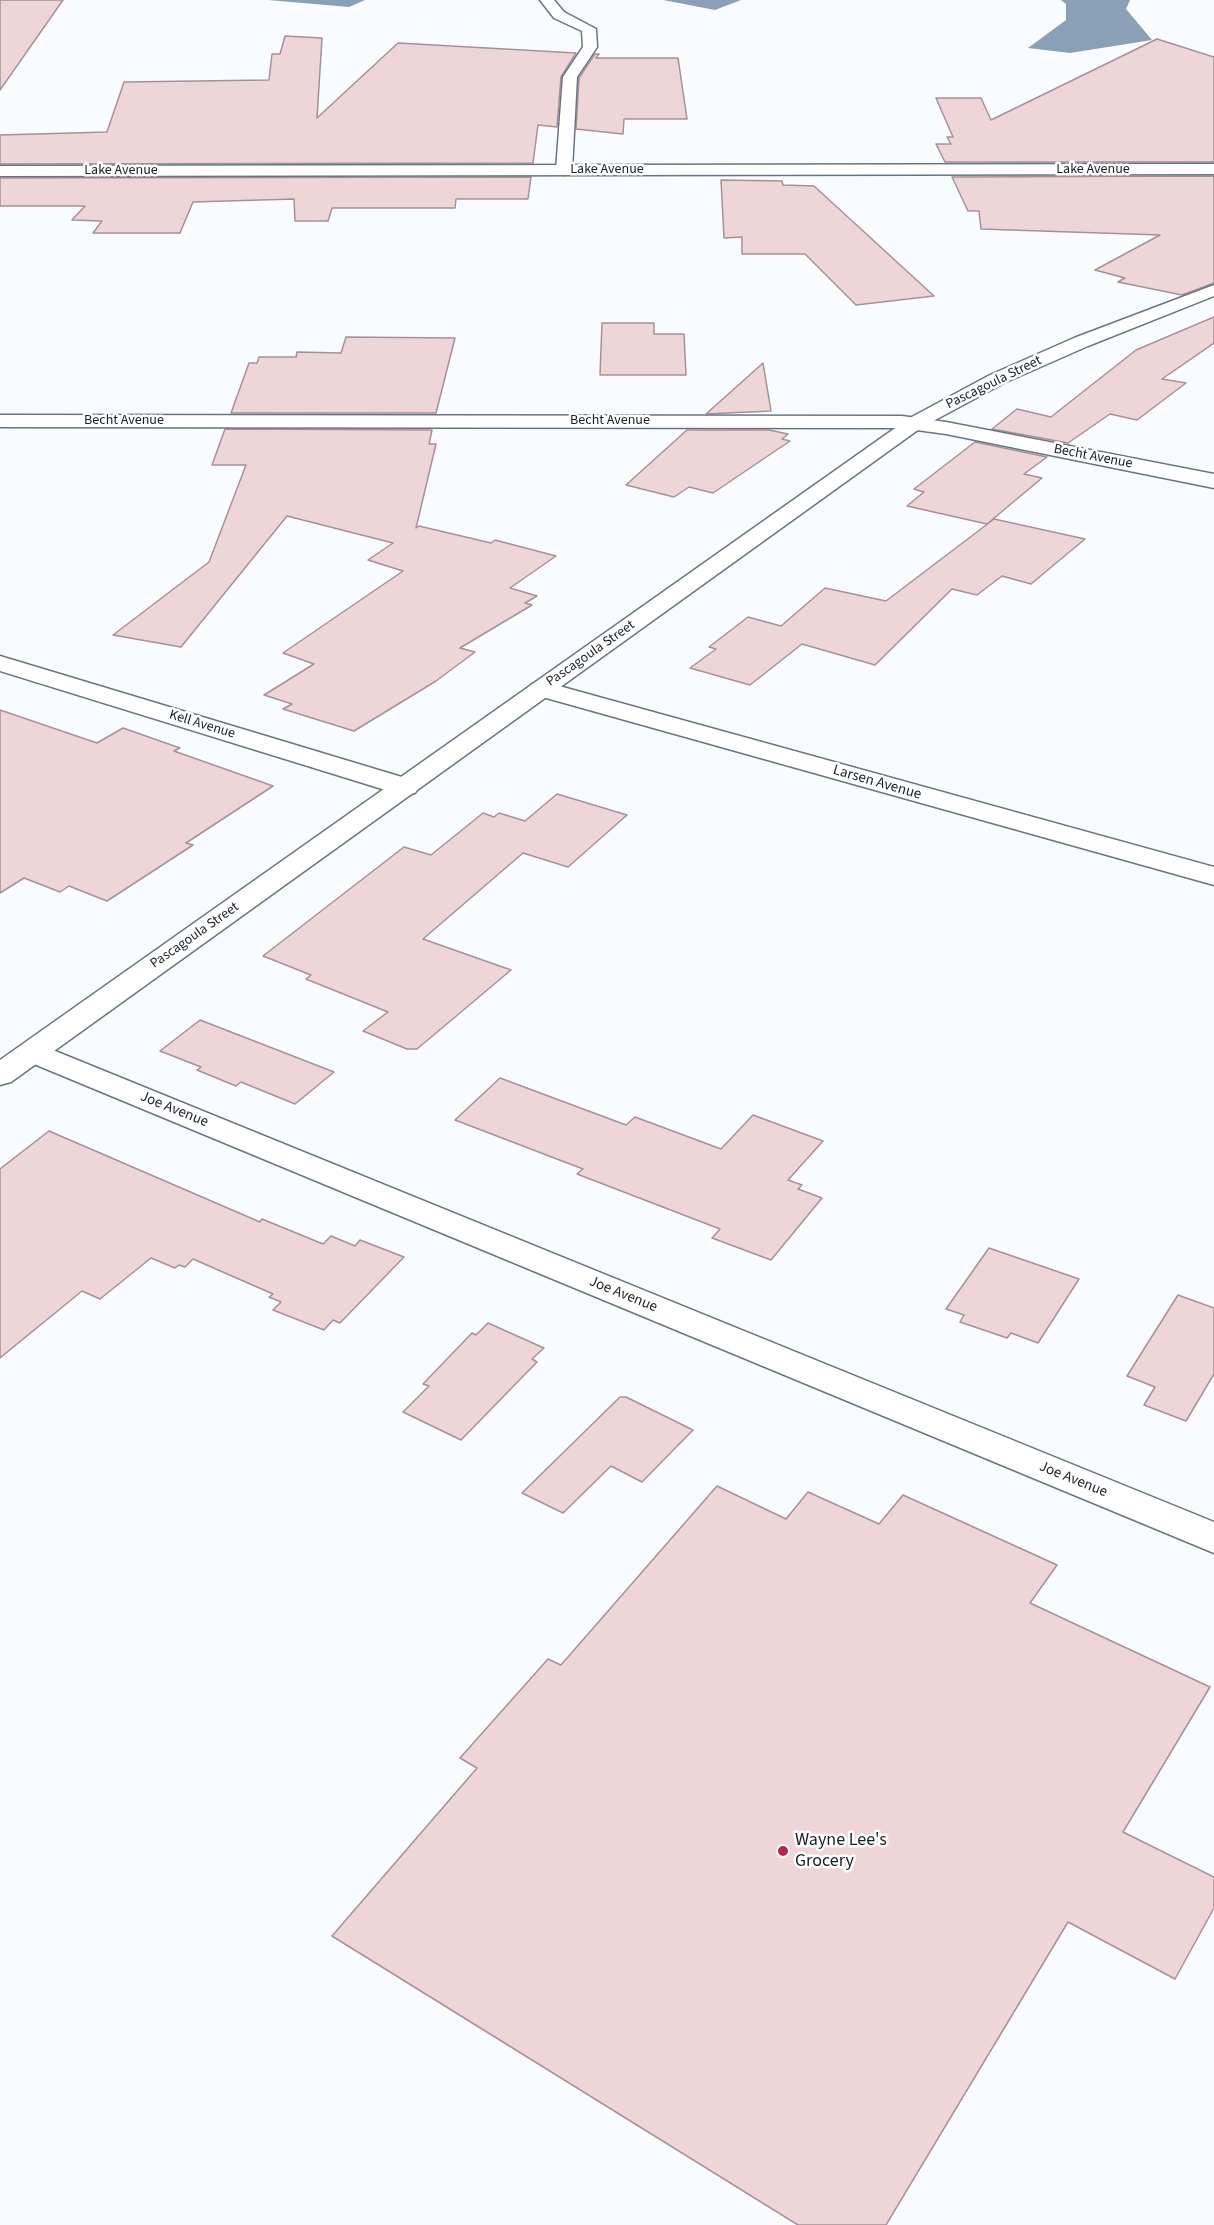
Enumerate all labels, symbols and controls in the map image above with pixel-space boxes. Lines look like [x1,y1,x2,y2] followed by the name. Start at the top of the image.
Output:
[570,162,644,178] street label: Lake Avenue
[1056,162,1130,178] street label: Lake Avenue
[84,163,158,179] street label: Lake Avenue
[944,353,1044,413] street label: Pascagoula Street
[84,413,164,429] street label: Becht Avenue
[570,413,650,429] street label: Becht Avenue
[1052,441,1134,473] street label: Becht Avenue
[544,617,638,691] street label: Pascagoula Street
[167,707,237,743] street label: Kell Avenue
[831,762,923,804] street label: Larsen Avenue
[148,899,242,973] street label: Pascagoula Street
[137,1088,211,1132] street label: Joe Avenue
[586,1273,660,1317] street label: Joe Avenue
[1036,1458,1110,1502] street label: Joe Avenue
[795,1830,887,1872] place label: Wayne Lee's Grocery
[776,1844,790,1858] marker: Wayne Lee's Grocery

